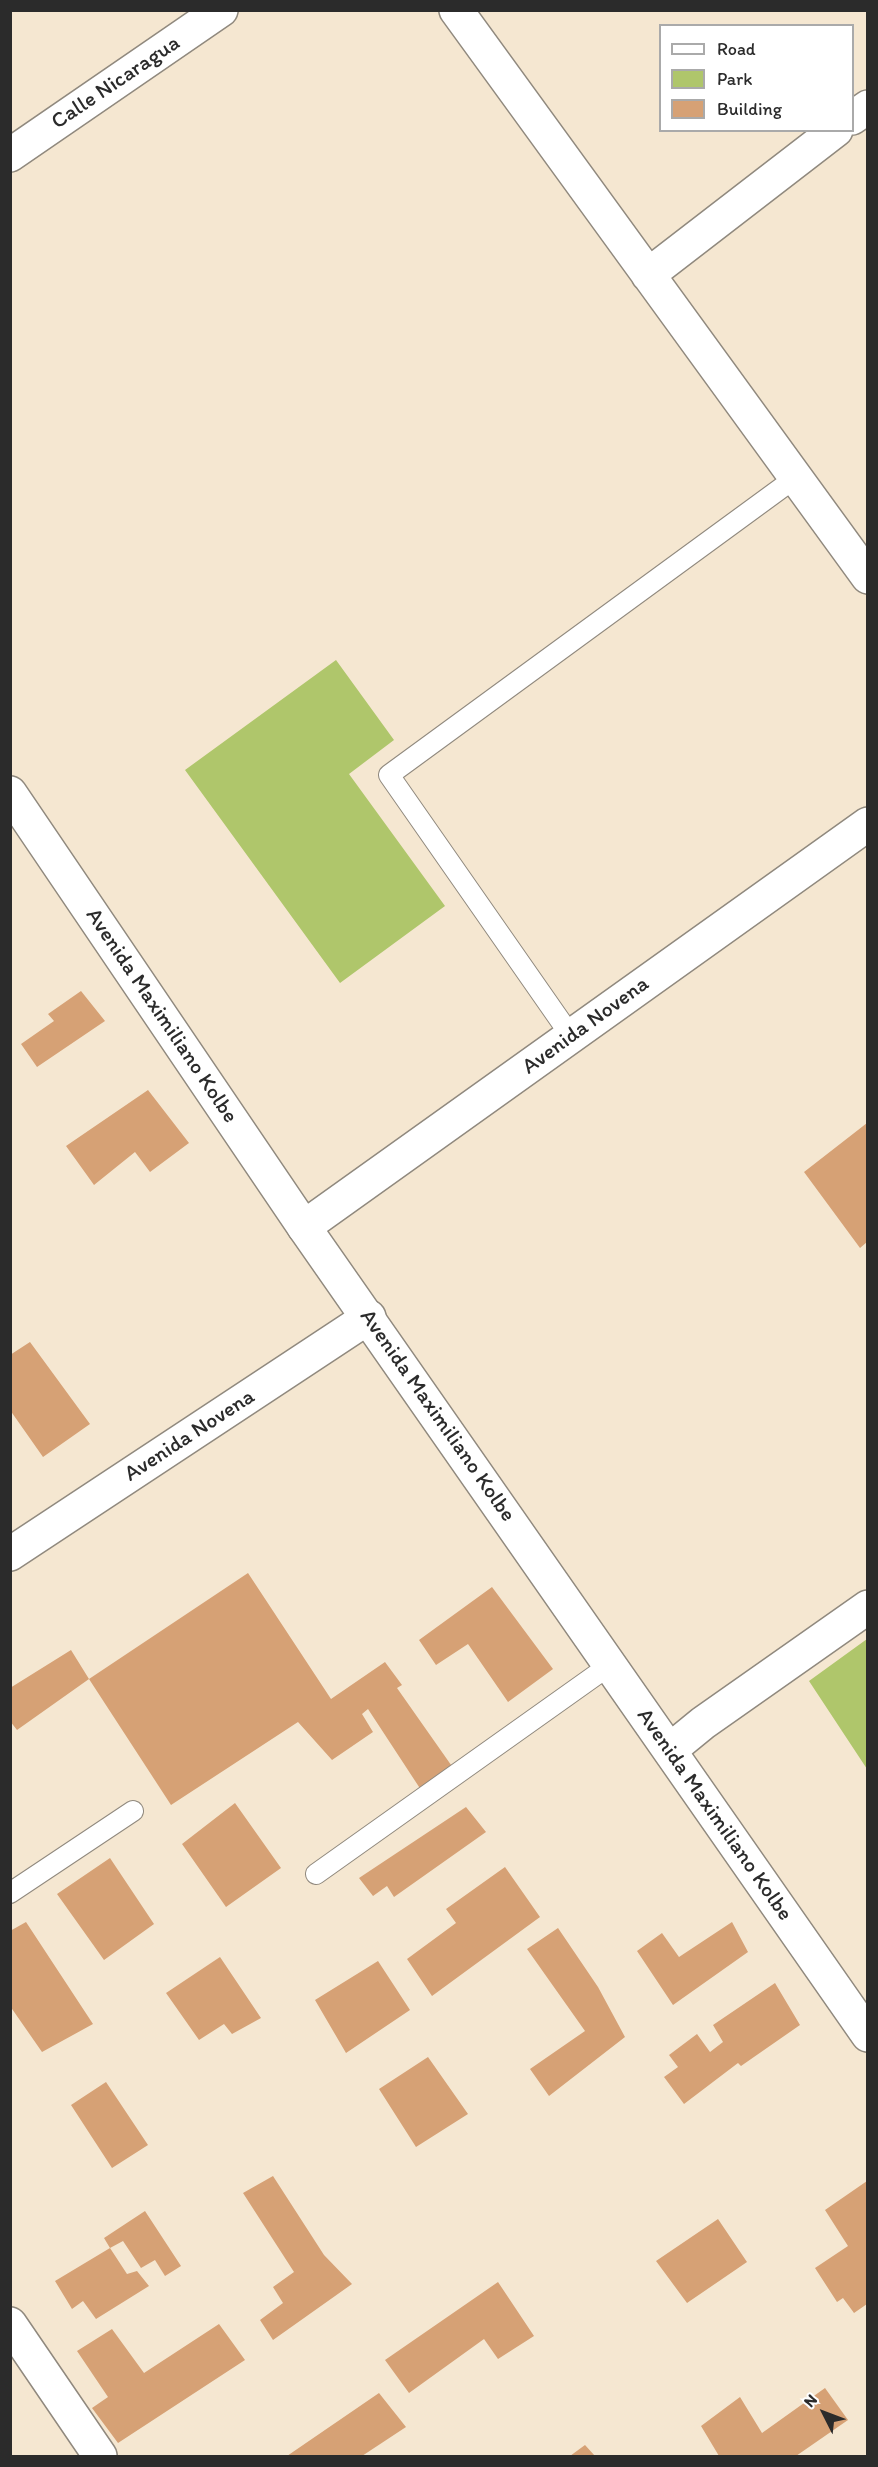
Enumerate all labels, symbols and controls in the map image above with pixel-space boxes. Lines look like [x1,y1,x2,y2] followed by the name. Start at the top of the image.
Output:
[659,24,854,132] legend
[47,30,185,136] street label: Calle Nicaragua
[717,38,756,60] text: Road
[717,68,752,90] text: Park
[717,98,782,120] text: Building
[79,904,243,1128] street label: Avenida Maximiliano Kolbe
[518,971,654,1081] street label: Avenida Novena
[354,1305,520,1527] street label: Avenida Maximiliano Kolbe
[120,1384,260,1488] street label: Avenida Novena
[631,1704,797,1926] street label: Avenida Maximiliano Kolbe
[794,2383,854,2443] north arrow
[800,2390,821,2411] text: N

